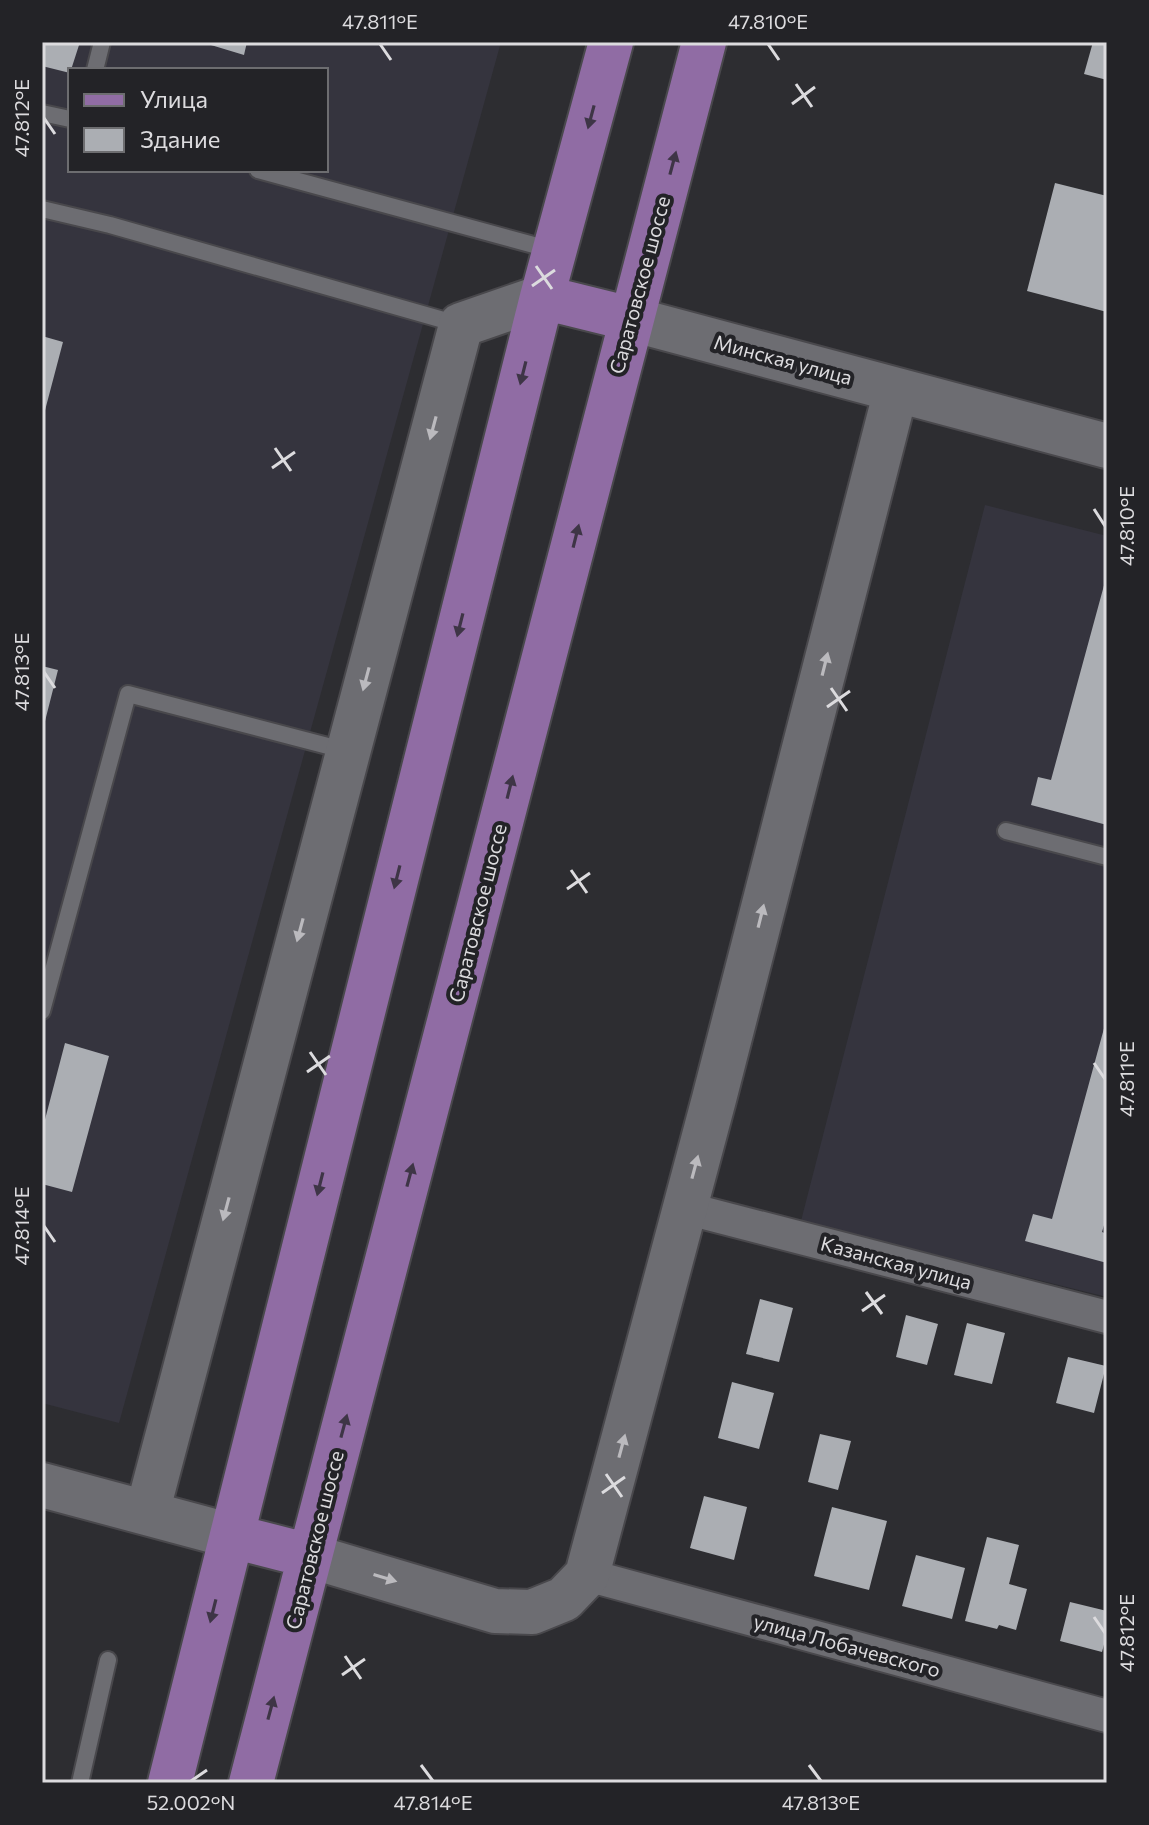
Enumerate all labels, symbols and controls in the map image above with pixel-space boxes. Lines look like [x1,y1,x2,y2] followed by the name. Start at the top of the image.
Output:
[342,9,418,33] text: 47.811°E
[728,9,808,33] text: 47.810°E
[68,68,328,172] legend
[9,79,33,157] text: 47.812°E
[140,84,208,113] text: Улица
[584,105,596,130] one-way arrow
[140,124,220,153] text: Здание
[667,150,679,175] one-way arrow
[604,193,674,376] street label: Саратовское шоссе
[712,329,855,389] street label: Минская улица
[516,360,528,385] one-way arrow
[427,415,439,440] one-way arrow
[1114,486,1138,566] text: 47.810°E
[570,523,582,548] one-way arrow
[453,613,465,638] one-way arrow
[9,633,33,711] text: 47.813°E
[820,651,832,676] one-way arrow
[360,666,372,691] one-way arrow
[505,775,517,800] one-way arrow
[443,821,511,1005] street label: Саратовское шоссе
[390,865,402,890] one-way arrow
[755,903,767,928] one-way arrow
[293,918,305,943] one-way arrow
[1114,1041,1138,1117] text: 47.811°E
[690,1155,702,1180] one-way arrow
[404,1162,416,1187] one-way arrow
[313,1171,326,1196] one-way arrow
[9,1186,33,1266] text: 47.814°E
[220,1196,232,1221] one-way arrow
[818,1230,974,1294] street label: Казанская улица
[338,1414,351,1438] one-way arrow
[616,1433,628,1458] one-way arrow
[280,1448,348,1632] street label: Саратовское шоссе
[373,1572,397,1585] one-way arrow
[1114,1594,1138,1672] text: 47.812°E
[207,1599,219,1624] one-way arrow
[751,1609,943,1682] street label: улица Лобачевского
[266,1695,278,1720] one-way arrow
[147,1790,235,1814] text: 52.002°N
[393,1790,473,1814] text: 47.814°E
[782,1790,860,1814] text: 47.813°E

